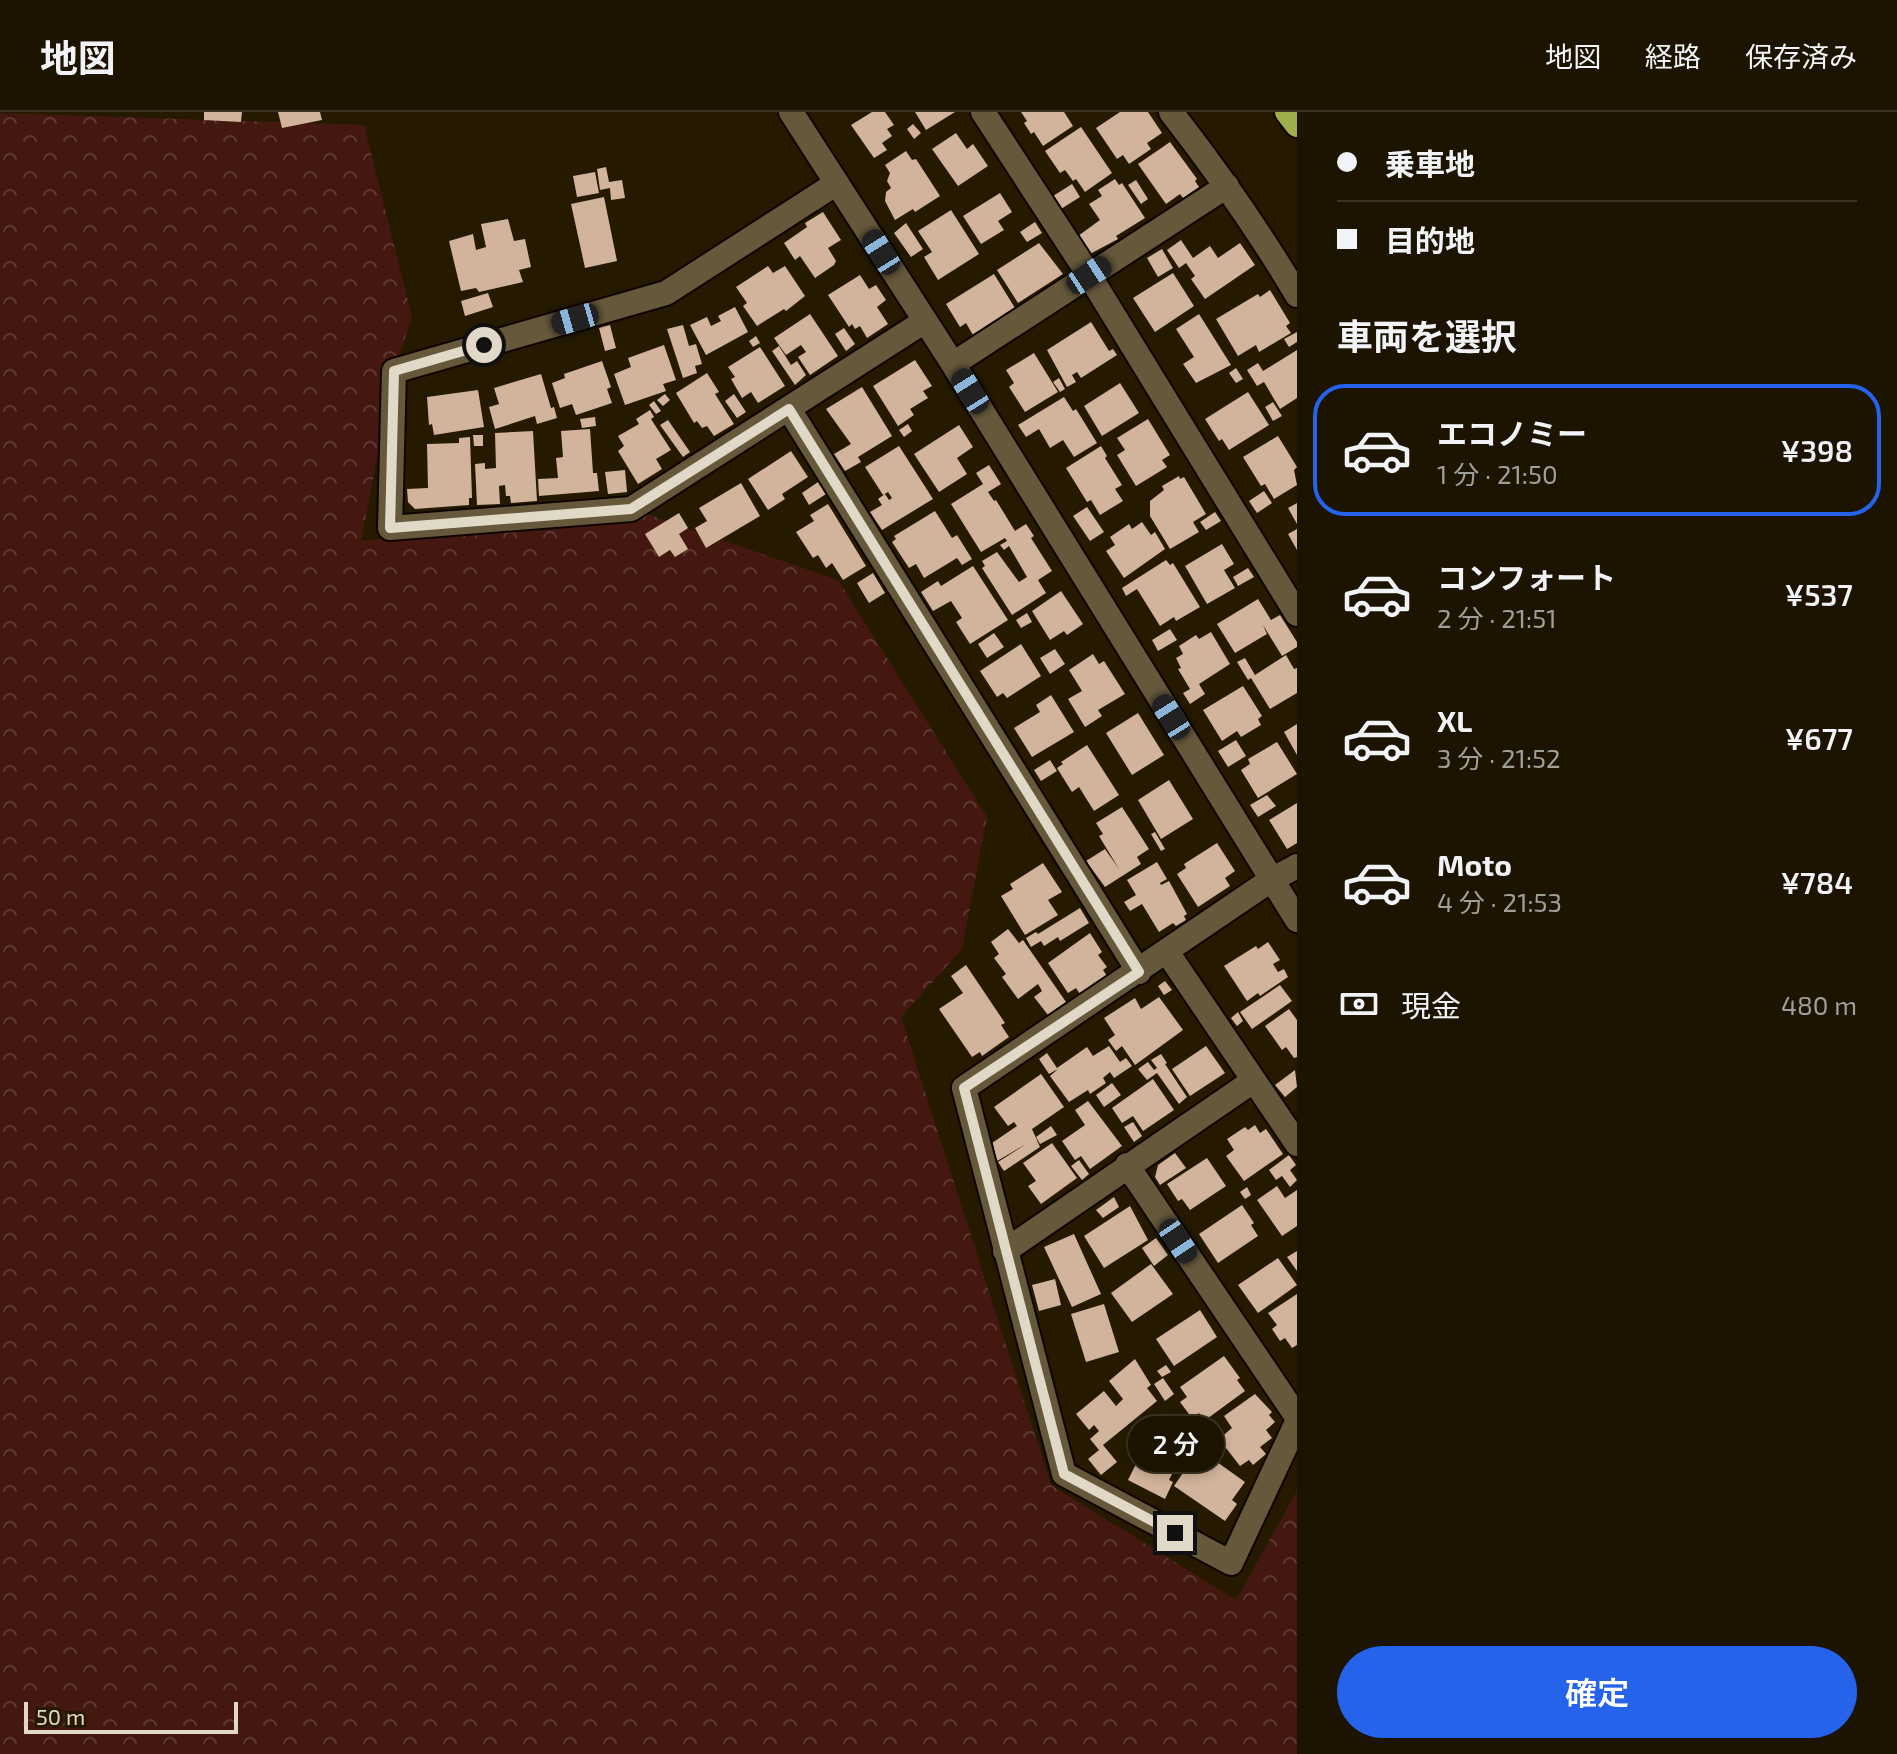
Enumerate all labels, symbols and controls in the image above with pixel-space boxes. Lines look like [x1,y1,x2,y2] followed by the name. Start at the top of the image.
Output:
[40,34,116,80] text: 地図
[1545,39,1601,73] text: 地図
[1645,39,1701,73] text: 経路
[1745,39,1857,73] text: 保存済み
[1385,145,1475,181] text: 乗車地
[1385,222,1475,258] text: 目的地
[858,225,904,279] car
[1062,252,1116,298] car
[549,301,601,337] car
[1337,314,1517,357] text: 車両を選択
[466,327,502,363] route start
[947,364,993,418] car
[1341,414,1413,486] icon: car
[1437,415,1587,451] text: エコノミー
[1781,432,1853,468] text: ¥398
[1437,458,1558,489] text: 1 分 · 21:50
[1341,558,1413,630] icon: car
[1437,559,1616,595] text: コンフォート
[1785,576,1853,612] text: ¥537
[1437,602,1557,633] text: 2 分 · 21:51
[1148,690,1194,744] car
[1341,702,1413,774] icon: car
[1437,702,1472,738] text: XL
[1785,720,1853,756] text: ¥677
[1437,742,1561,773] text: 3 分 · 21:52
[1341,846,1413,918] icon: car
[1437,846,1512,882] text: Moto
[1781,864,1853,900] text: ¥784
[1437,886,1562,917] text: 4 分 · 21:53
[1337,982,1381,1026] icon: cash
[1401,987,1461,1023] text: 現金
[1781,989,1857,1020] text: 480 m
[1155,1214,1201,1268] car
[1127,1417,1223,1473] callout: 2 分
[1153,1428,1199,1459] text: 2 分
[1157,1515,1193,1551] route end
[1337,1646,1857,1738] button: 確定
[24,1698,238,1734] scale bar
[36,1703,85,1729] text: 50 m

